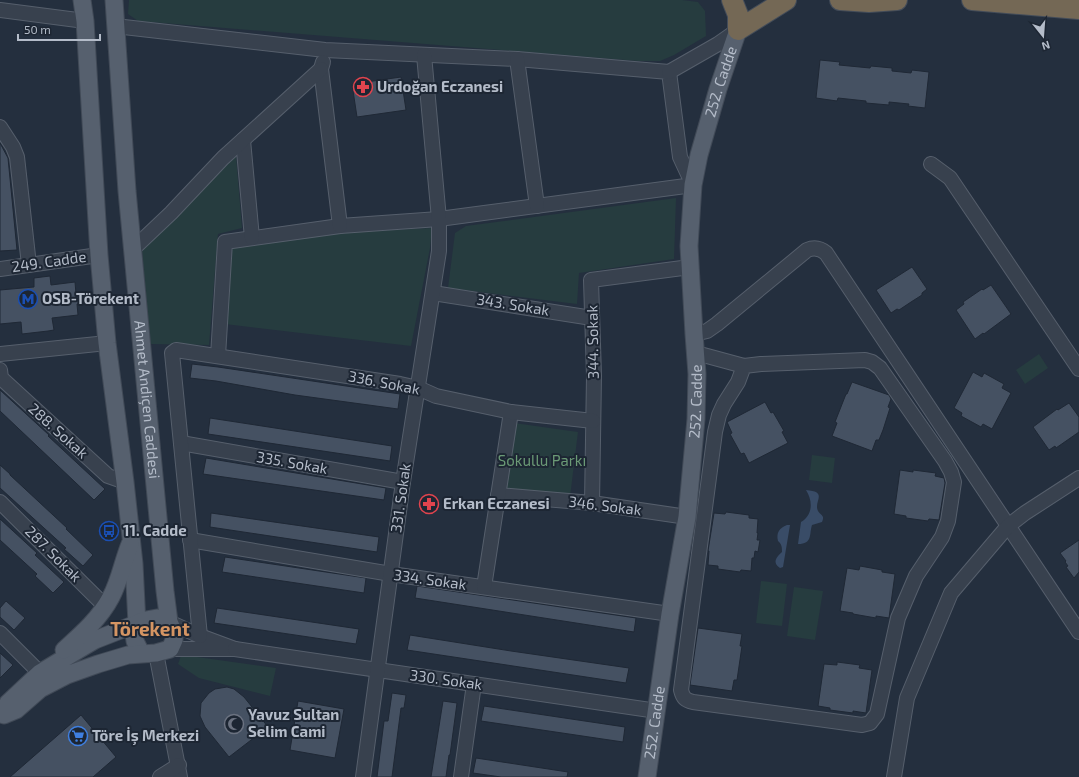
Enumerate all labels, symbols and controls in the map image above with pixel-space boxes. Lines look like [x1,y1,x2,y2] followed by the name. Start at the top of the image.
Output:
[18,16,100,42] scale bar
[1023,16,1063,56] north arrow
[24,22,51,36] text: 50 m
[1040,39,1052,53] text: N
[700,43,740,119] street label: 252. Cadde
[352,76,374,98] pharmacy icon: Urdoğan Eczanesi
[377,77,503,95] place label: Urdoğan Eczanesi
[10,247,87,275] street label: 249. Cadde
[17,288,39,310] metro station icon: OSB-Törekent
[42,289,139,307] place label: OSB-Törekent
[476,289,551,319] street label: 343. Sokak
[582,304,602,379] street label: 344. Sokak
[131,319,164,480] street label: Ahmet Andiçen Caddesi
[684,364,705,439] street label: 252. Cadde
[347,366,422,398] street label: 336. Sokak
[25,399,92,462] street label: 288. Sokak
[255,447,330,477] street label: 335. Sokak
[498,451,586,469] park label: Sokullu Parkı
[386,462,414,534] street label: 331. Sokak
[568,492,643,518] street label: 346. Sokak
[418,493,440,515] pharmacy icon: Erkan Eczanesi
[443,494,550,512] place label: Erkan Eczanesi
[98,520,120,542] bus stop icon: 11. Cadde
[123,521,187,539] place label: 11. Cadde
[22,522,86,585] street label: 287. Sokak
[393,565,468,593] street label: 334. Sokak
[110,617,190,640] district label: Törekent
[409,665,484,693] street label: 330. Sokak
[640,685,668,760] street label: 252. Cadde
[248,705,339,740] place label: Yavuz Sultan Selim Cami
[223,713,245,735] mosque icon: Yavuz Sultan Selim Cami
[67,725,89,747] supermarket icon: Töre İş Merkezi
[92,726,199,746] place label: Töre İş Merkezi

